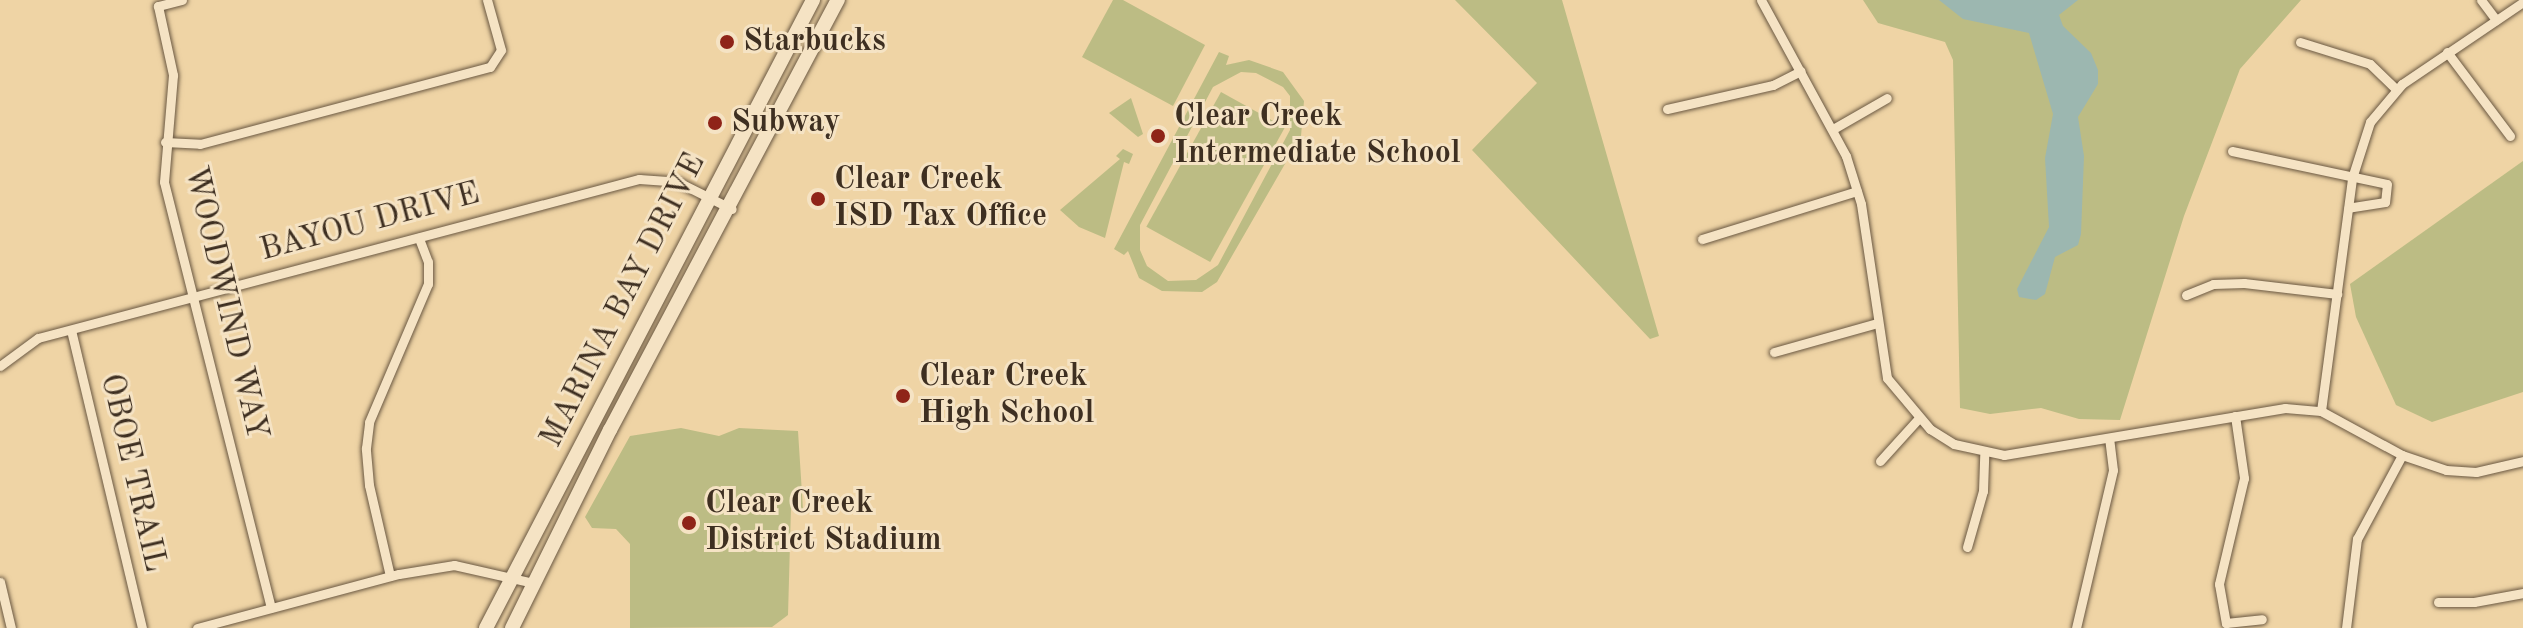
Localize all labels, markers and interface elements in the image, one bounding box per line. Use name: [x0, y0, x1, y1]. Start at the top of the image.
place label: Starbucks: [743, 23, 886, 61]
marker: Starbucks: [718, 33, 736, 51]
place label: Clear Creek Intermediate School: [1174, 99, 1461, 174]
place label: Subway: [731, 104, 840, 142]
marker: Subway: [706, 114, 724, 132]
marker: Clear Creek Intermediate School: [1149, 127, 1167, 145]
street label: MARINA BAY DRIVE: [533, 148, 715, 454]
place label: Clear Creek ISD Tax Office: [834, 162, 1047, 237]
street label: WOODWIND WAY: [175, 163, 275, 443]
street label: BAYOU DRIVE: [256, 175, 484, 271]
marker: Clear Creek ISD Tax Office: [809, 190, 827, 208]
place label: Clear Creek High School: [919, 359, 1094, 434]
street label: OBOE TRAIL: [91, 370, 173, 576]
marker: Clear Creek High School: [894, 387, 912, 405]
place label: Clear Creek District Stadium: [705, 486, 942, 561]
marker: Clear Creek District Stadium: [680, 514, 698, 532]

